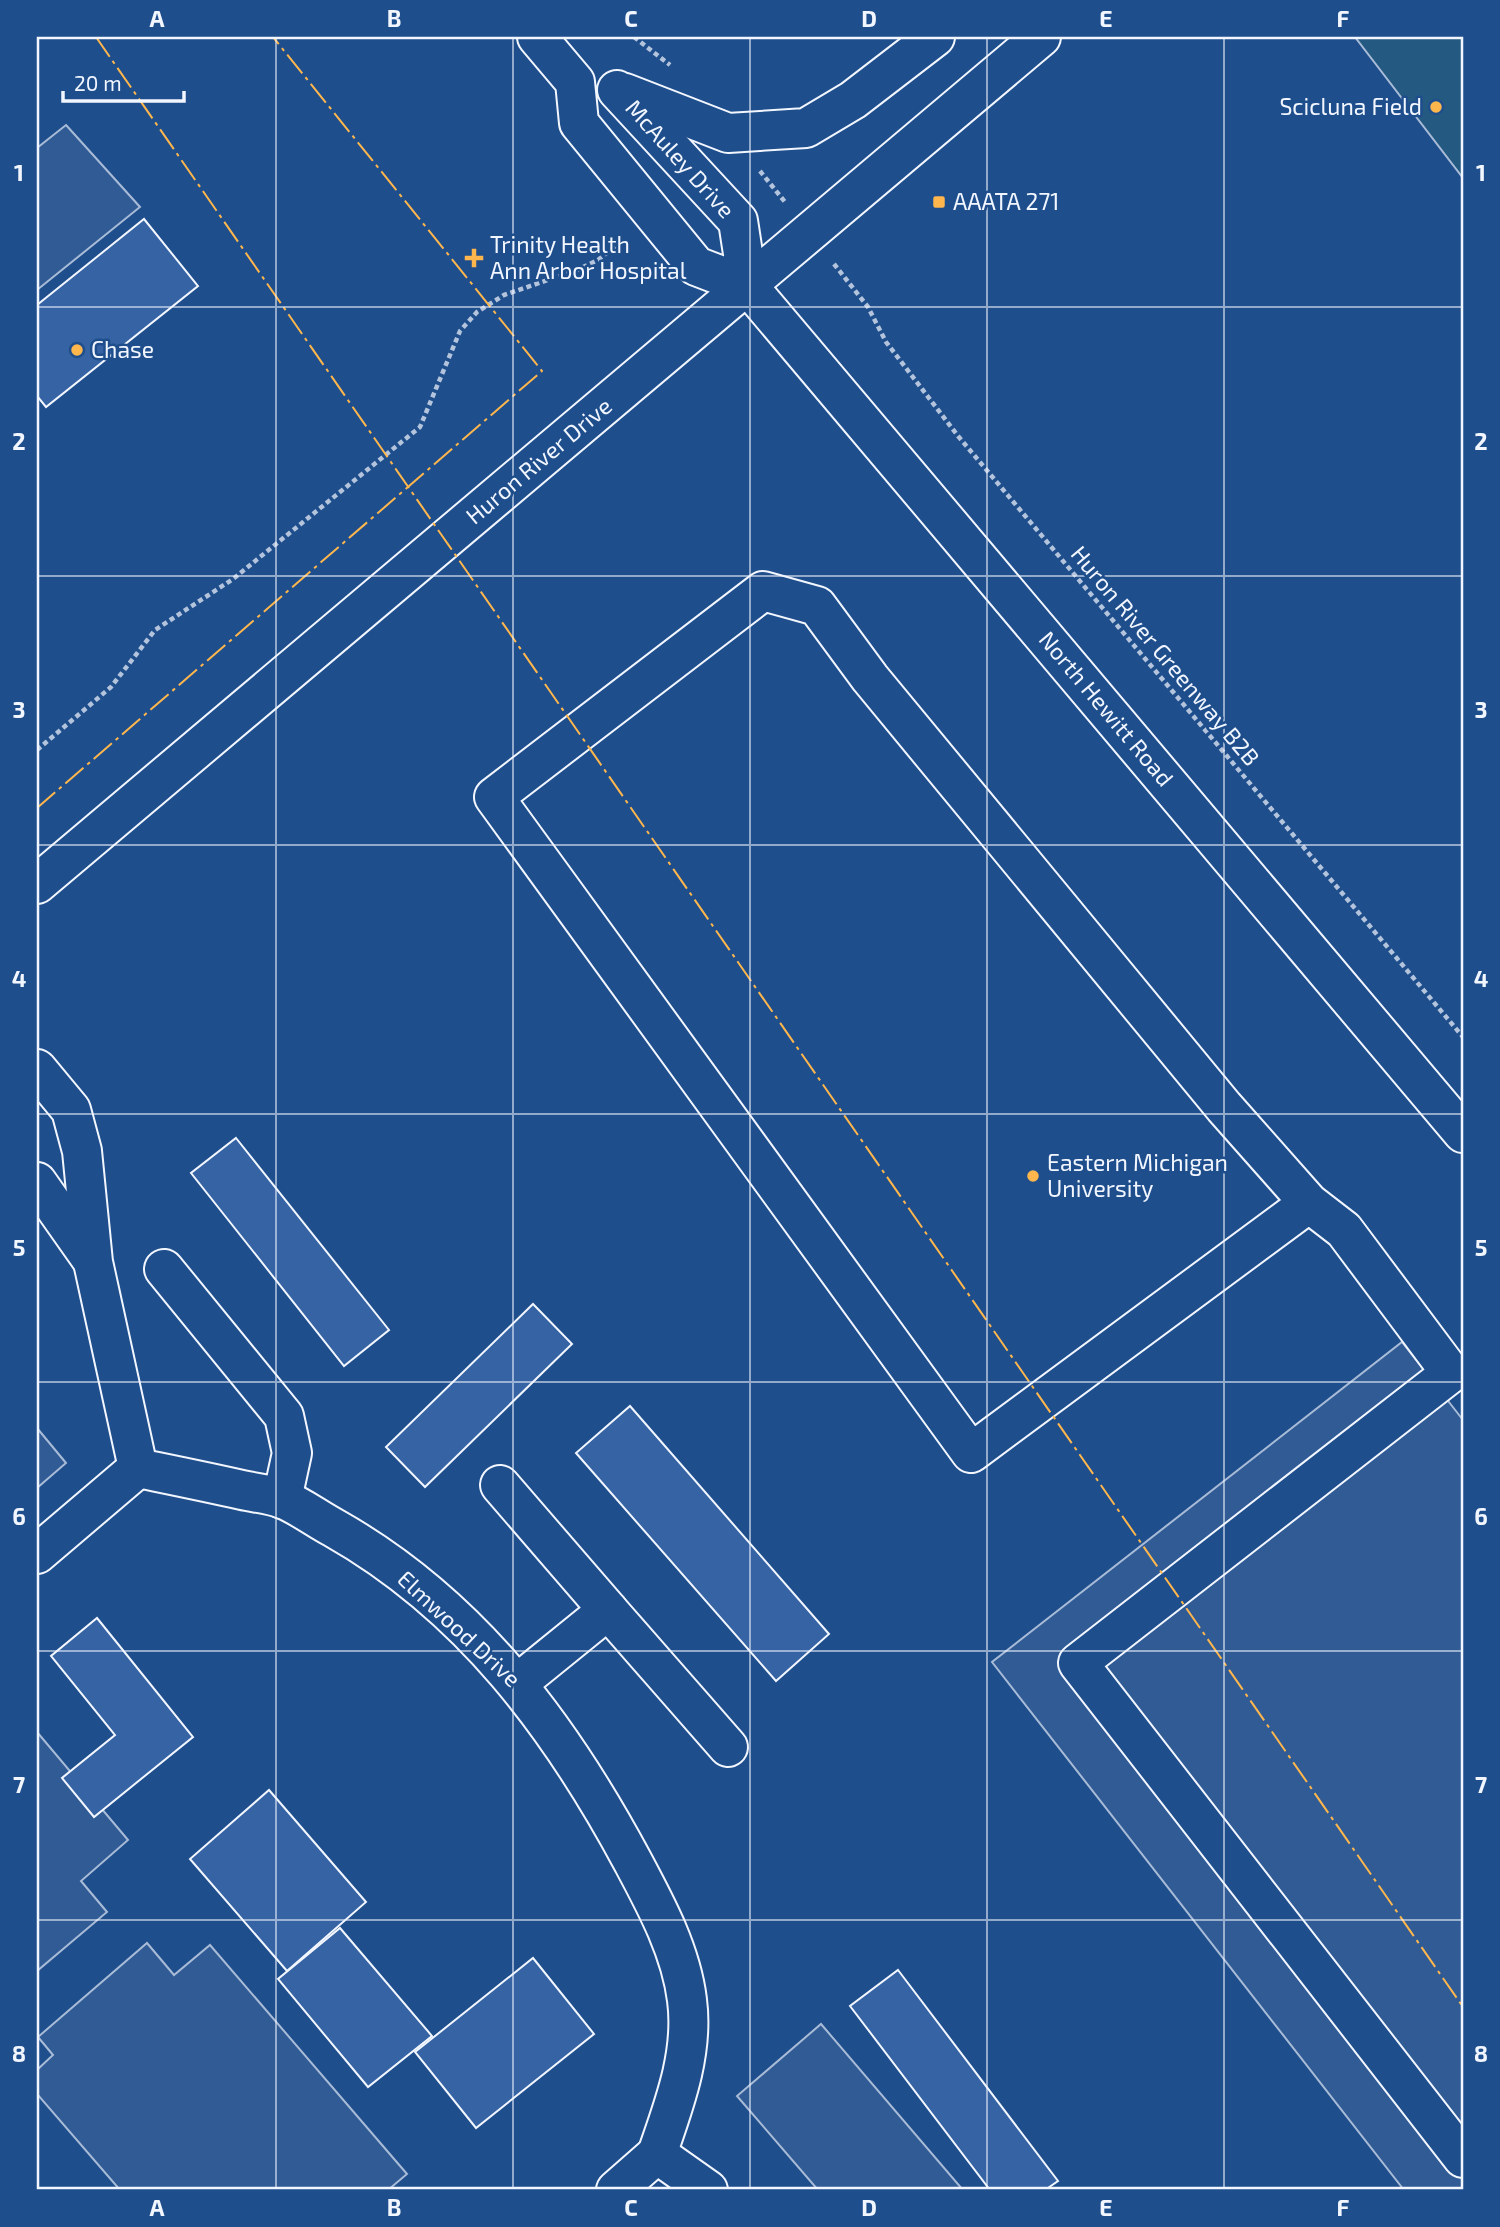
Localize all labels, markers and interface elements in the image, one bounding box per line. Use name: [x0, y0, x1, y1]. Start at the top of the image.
text: A: [149, 4, 165, 32]
text: B: [387, 4, 401, 32]
text: C: [624, 4, 638, 32]
text: D: [861, 4, 877, 32]
text: E: [1099, 4, 1113, 32]
text: F: [1337, 4, 1350, 32]
scale bar: [63, 60, 184, 104]
text: 20 m: [74, 70, 122, 95]
place label: Scicluna Field: [1279, 92, 1422, 120]
street label: McAuley Drive: [620, 93, 741, 223]
marker: Scicluna Field: [1428, 99, 1444, 115]
text: 1: [14, 158, 24, 186]
text: 1: [1476, 158, 1486, 186]
place label: AAATA 271: [953, 187, 1059, 215]
marker: AAATA 271: [931, 194, 947, 210]
place label: Trinity Health Ann Arbor Hospital: [490, 230, 687, 284]
marker: Trinity Health Ann Arbor Hospital: [464, 248, 484, 268]
place label: Chase: [91, 335, 154, 363]
marker: Chase: [69, 342, 85, 358]
street label: Huron River Drive: [460, 391, 617, 529]
text: 2: [12, 427, 26, 455]
text: 2: [1474, 427, 1488, 455]
street label: Huron River Greenway B2B: [1066, 540, 1266, 771]
street label: North Hewitt Road: [1034, 625, 1180, 792]
text: 3: [12, 695, 26, 723]
text: 3: [1474, 695, 1488, 723]
text: 4: [12, 964, 26, 992]
text: 4: [1474, 964, 1488, 992]
place label: Eastern Michigan University: [1047, 1148, 1228, 1202]
marker: Eastern Michigan University: [1025, 1168, 1041, 1184]
text: 5: [13, 1233, 25, 1261]
text: 5: [1475, 1233, 1487, 1261]
text: 6: [12, 1502, 26, 1530]
text: 6: [1474, 1502, 1488, 1530]
street label: Elmwood Drive: [392, 1564, 527, 1692]
text: 7: [13, 1770, 25, 1798]
text: 7: [1475, 1770, 1487, 1798]
text: 8: [12, 2039, 26, 2067]
text: 8: [1474, 2039, 1488, 2067]
text: A: [149, 2193, 165, 2221]
text: B: [387, 2193, 401, 2221]
text: C: [624, 2193, 638, 2221]
text: D: [861, 2193, 877, 2221]
text: E: [1099, 2193, 1113, 2221]
text: F: [1337, 2193, 1350, 2221]

